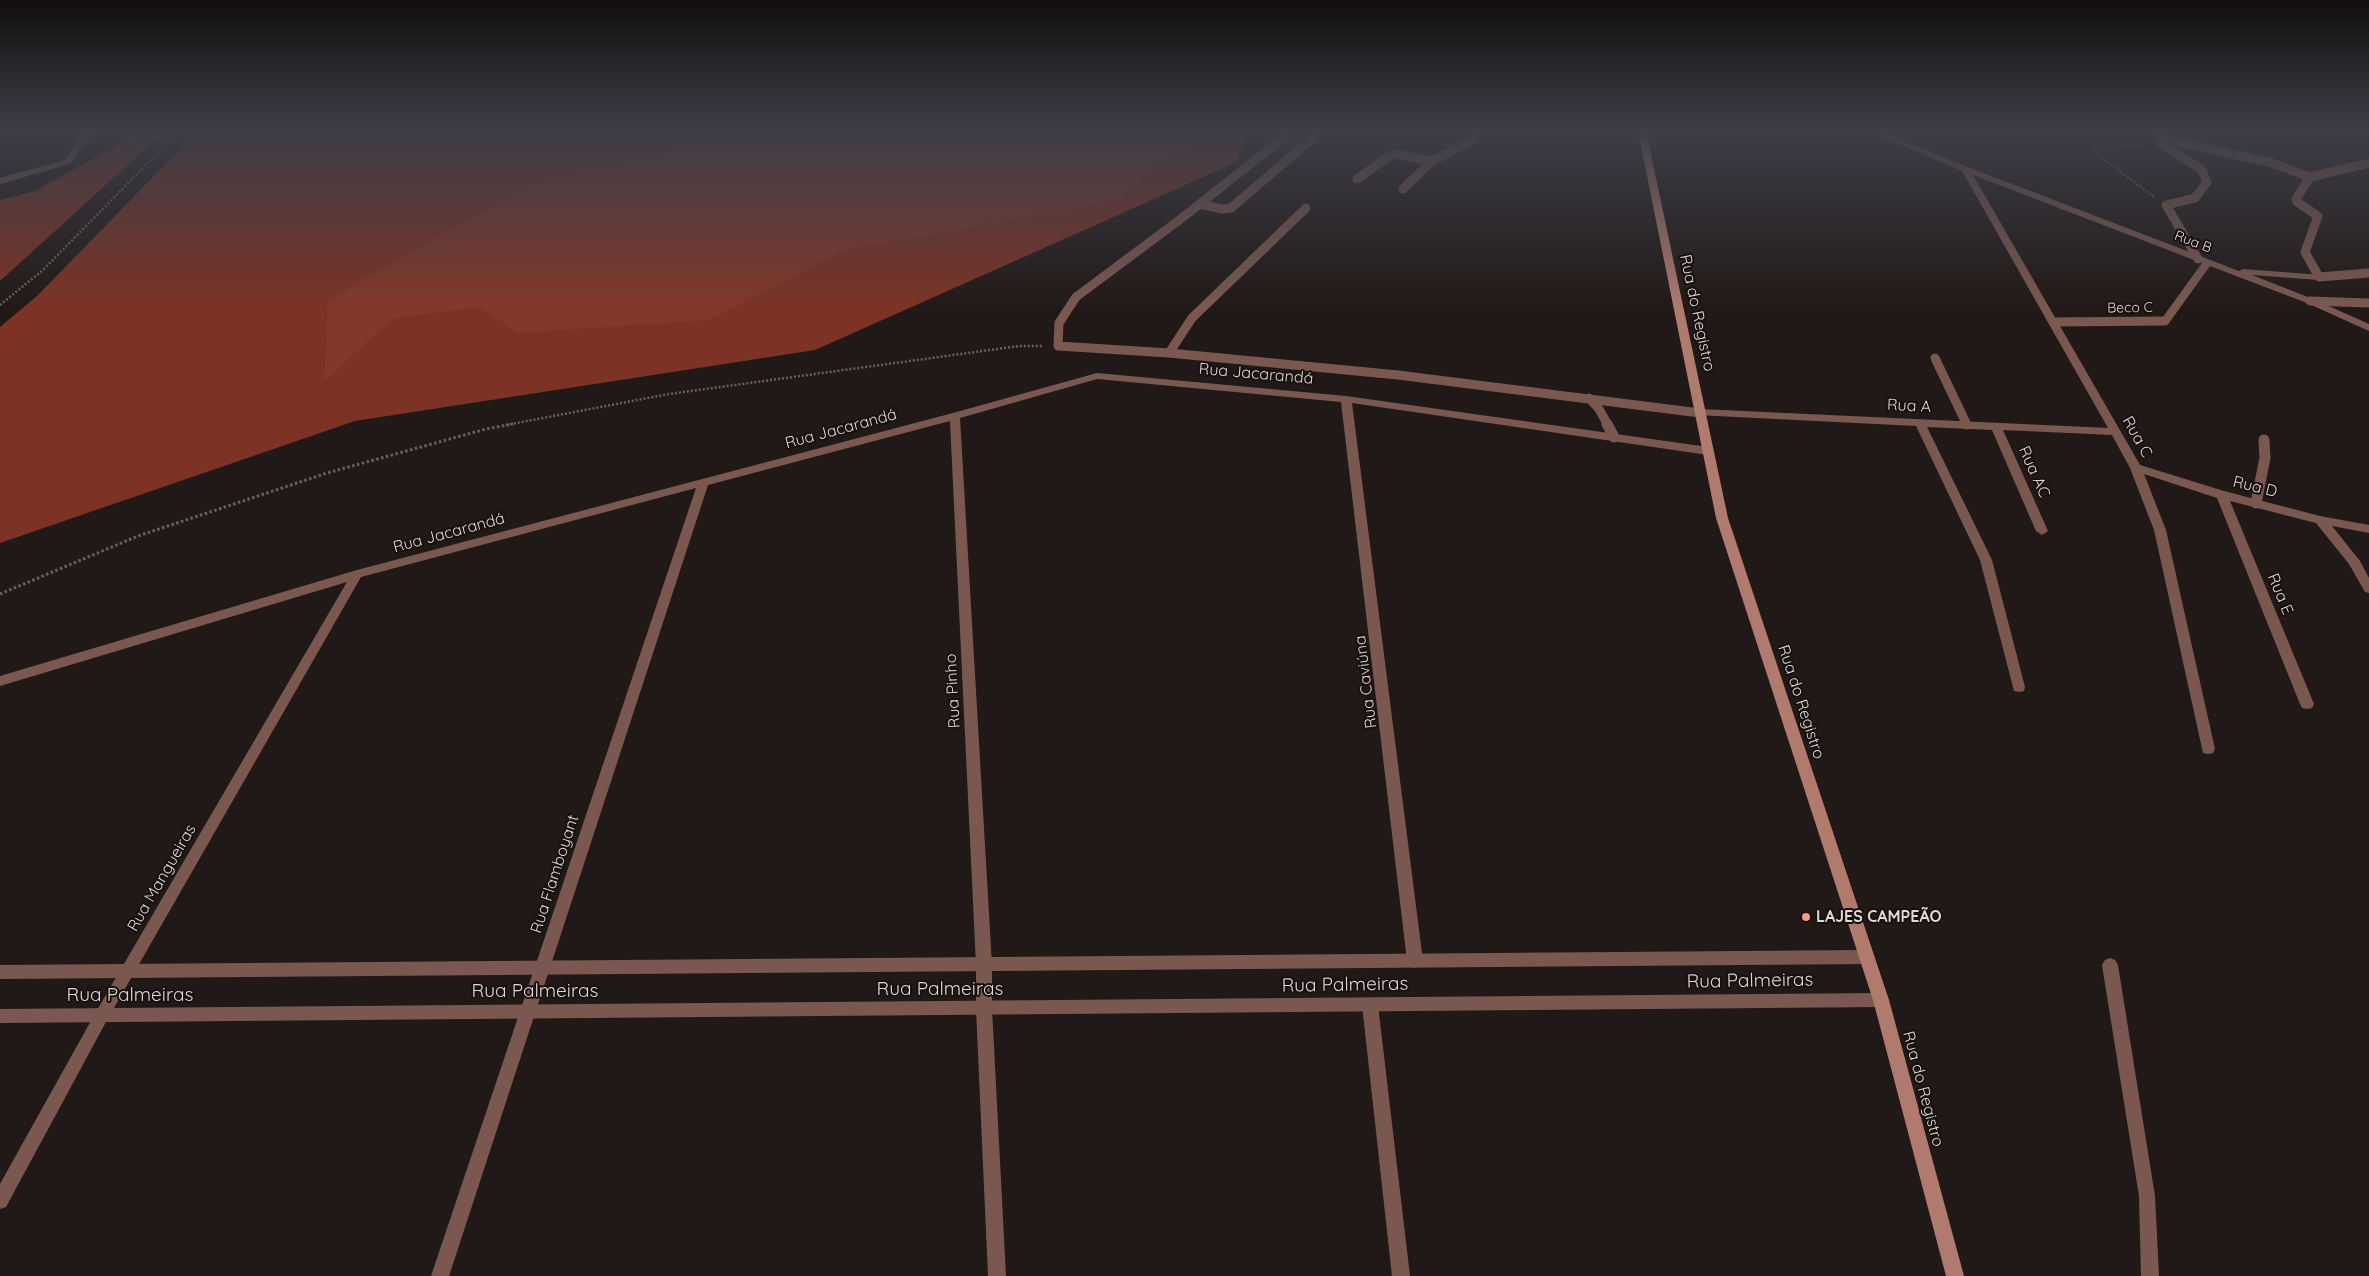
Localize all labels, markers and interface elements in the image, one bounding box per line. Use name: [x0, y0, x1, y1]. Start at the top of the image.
street label: Rua B: [2172, 227, 2214, 257]
street label: Rua do Registro: [1675, 253, 1719, 373]
street label: Beco C: [2107, 299, 2153, 317]
street label: Rua Jacarandá: [1198, 359, 1314, 389]
street label: Rua A: [1886, 395, 1932, 417]
street label: Rua Jacarandá: [783, 405, 899, 453]
street label: Rua C: [2118, 413, 2156, 461]
street label: Rua AC: [2014, 443, 2054, 501]
street label: Rua D: [2231, 472, 2279, 502]
street label: Rua Jacarandá: [391, 509, 507, 557]
street label: Rua E: [2263, 571, 2297, 617]
street label: Rua Caviúna: [1351, 634, 1381, 730]
street label: Rua do Registro: [1774, 643, 1828, 761]
street label: Rua Pinho: [941, 653, 965, 729]
street label: Rua Flamboyant: [527, 812, 583, 936]
street label: Rua Mangueiras: [124, 821, 200, 935]
place label: LAJES CAMPEÃO: [1816, 907, 1942, 927]
marker: LAJES CAMPEÃO: [1800, 911, 1812, 923]
street label: Rua Palmeiras: [1686, 968, 1814, 994]
street label: Rua Palmeiras: [1281, 972, 1409, 998]
street label: Rua Palmeiras: [877, 978, 1003, 1000]
street label: Rua Palmeiras: [472, 980, 598, 1002]
street label: Rua Palmeiras: [67, 984, 193, 1006]
street label: Rua do Registro: [1898, 1029, 1948, 1149]

